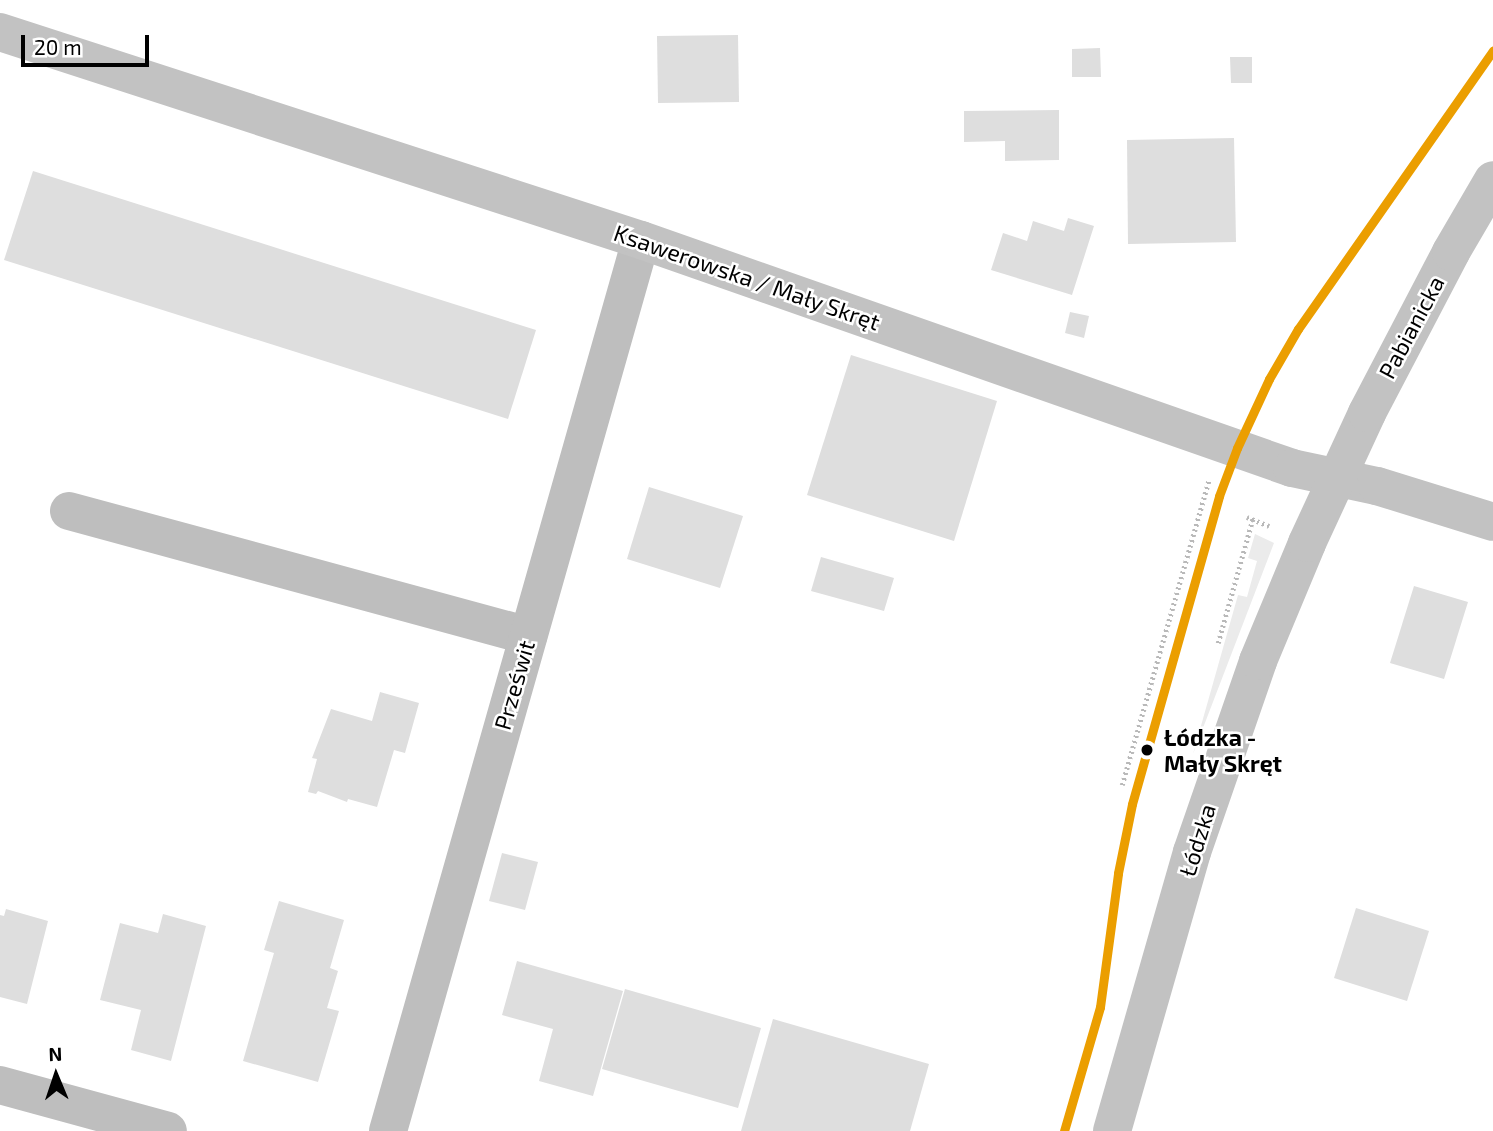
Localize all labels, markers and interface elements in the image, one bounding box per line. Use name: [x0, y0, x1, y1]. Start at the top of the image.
scale bar: [24, 21, 152, 65]
text: 20 m: [34, 34, 82, 59]
street label: Ksawerowska / Mały Skręt: [610, 218, 884, 336]
street label: Pabianicka: [1372, 271, 1450, 383]
street label: Prześwit: [488, 637, 540, 733]
place label: Łódzka - Mały Skręt: [1164, 723, 1283, 777]
marker: Łódzka - Mały Skręt: [1136, 739, 1158, 761]
street label: Łódzka: [1173, 800, 1221, 880]
north arrow: [21, 1040, 91, 1110]
text: N: [48, 1042, 63, 1065]

